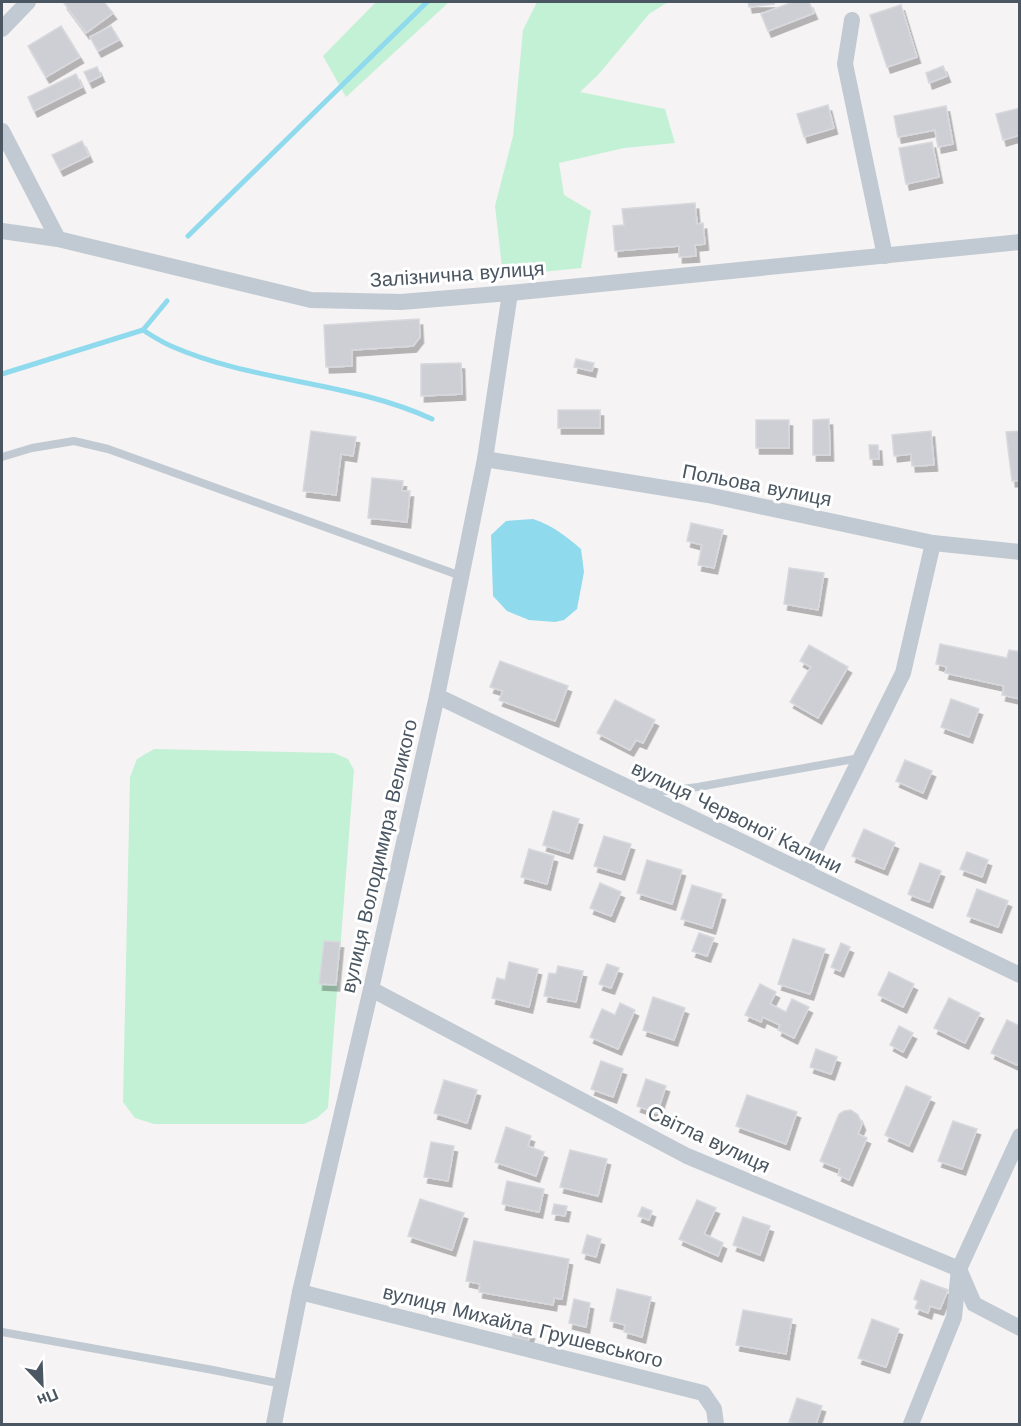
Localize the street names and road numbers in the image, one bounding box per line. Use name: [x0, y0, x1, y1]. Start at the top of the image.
street label: Залізнична вулиця: [369, 256, 545, 292]
street label: Польова вулиця: [680, 459, 834, 511]
street label: вулиця Володимира Великого: [336, 717, 422, 995]
street label: вулиця Червоної Калини: [628, 756, 846, 878]
street label: Світла вулиця: [644, 1100, 774, 1178]
street label: вулиця Михайла Грушевського: [380, 1280, 666, 1372]

